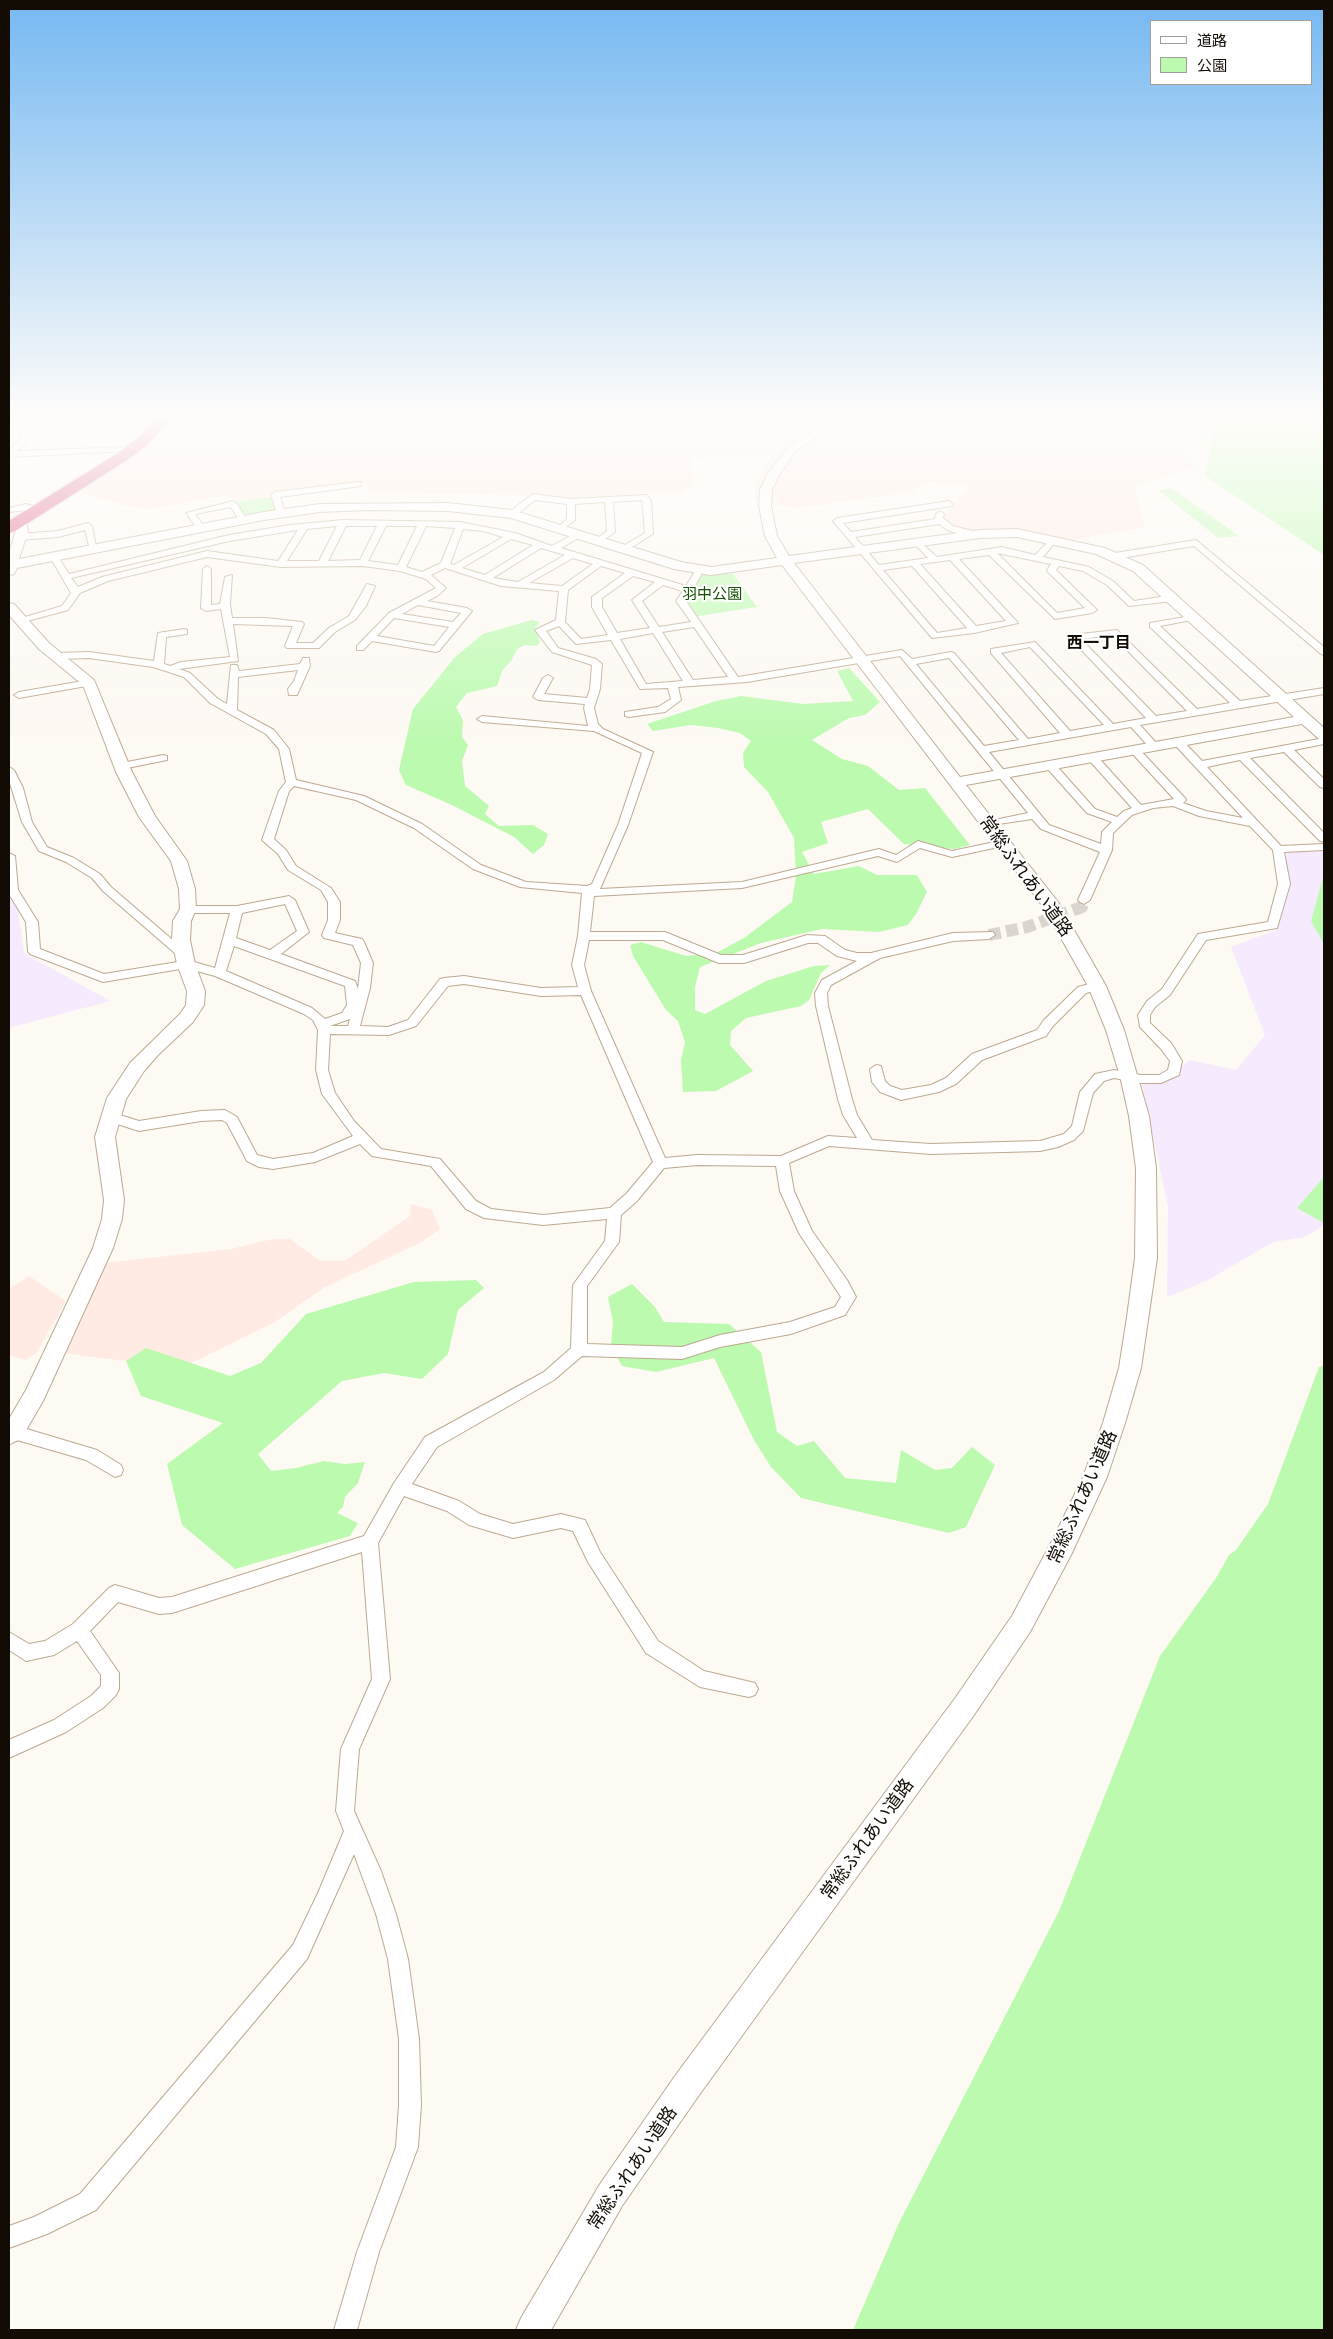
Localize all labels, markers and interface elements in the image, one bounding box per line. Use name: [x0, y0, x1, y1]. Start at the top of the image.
legend: [1150, 20, 1313, 85]
text: 道路: [1197, 31, 1227, 49]
text: 公園: [1197, 56, 1227, 74]
park label: 羽中公園: [682, 585, 742, 603]
district label: 西一丁目: [1067, 633, 1131, 653]
street label: 常総ふれあい道路: [975, 811, 1077, 941]
street label: 常総ふれあい道路: [1043, 1427, 1121, 1567]
street label: 常総ふれあい道路: [816, 1774, 918, 1904]
street label: 常総ふれあい道路: [583, 2102, 681, 2234]

